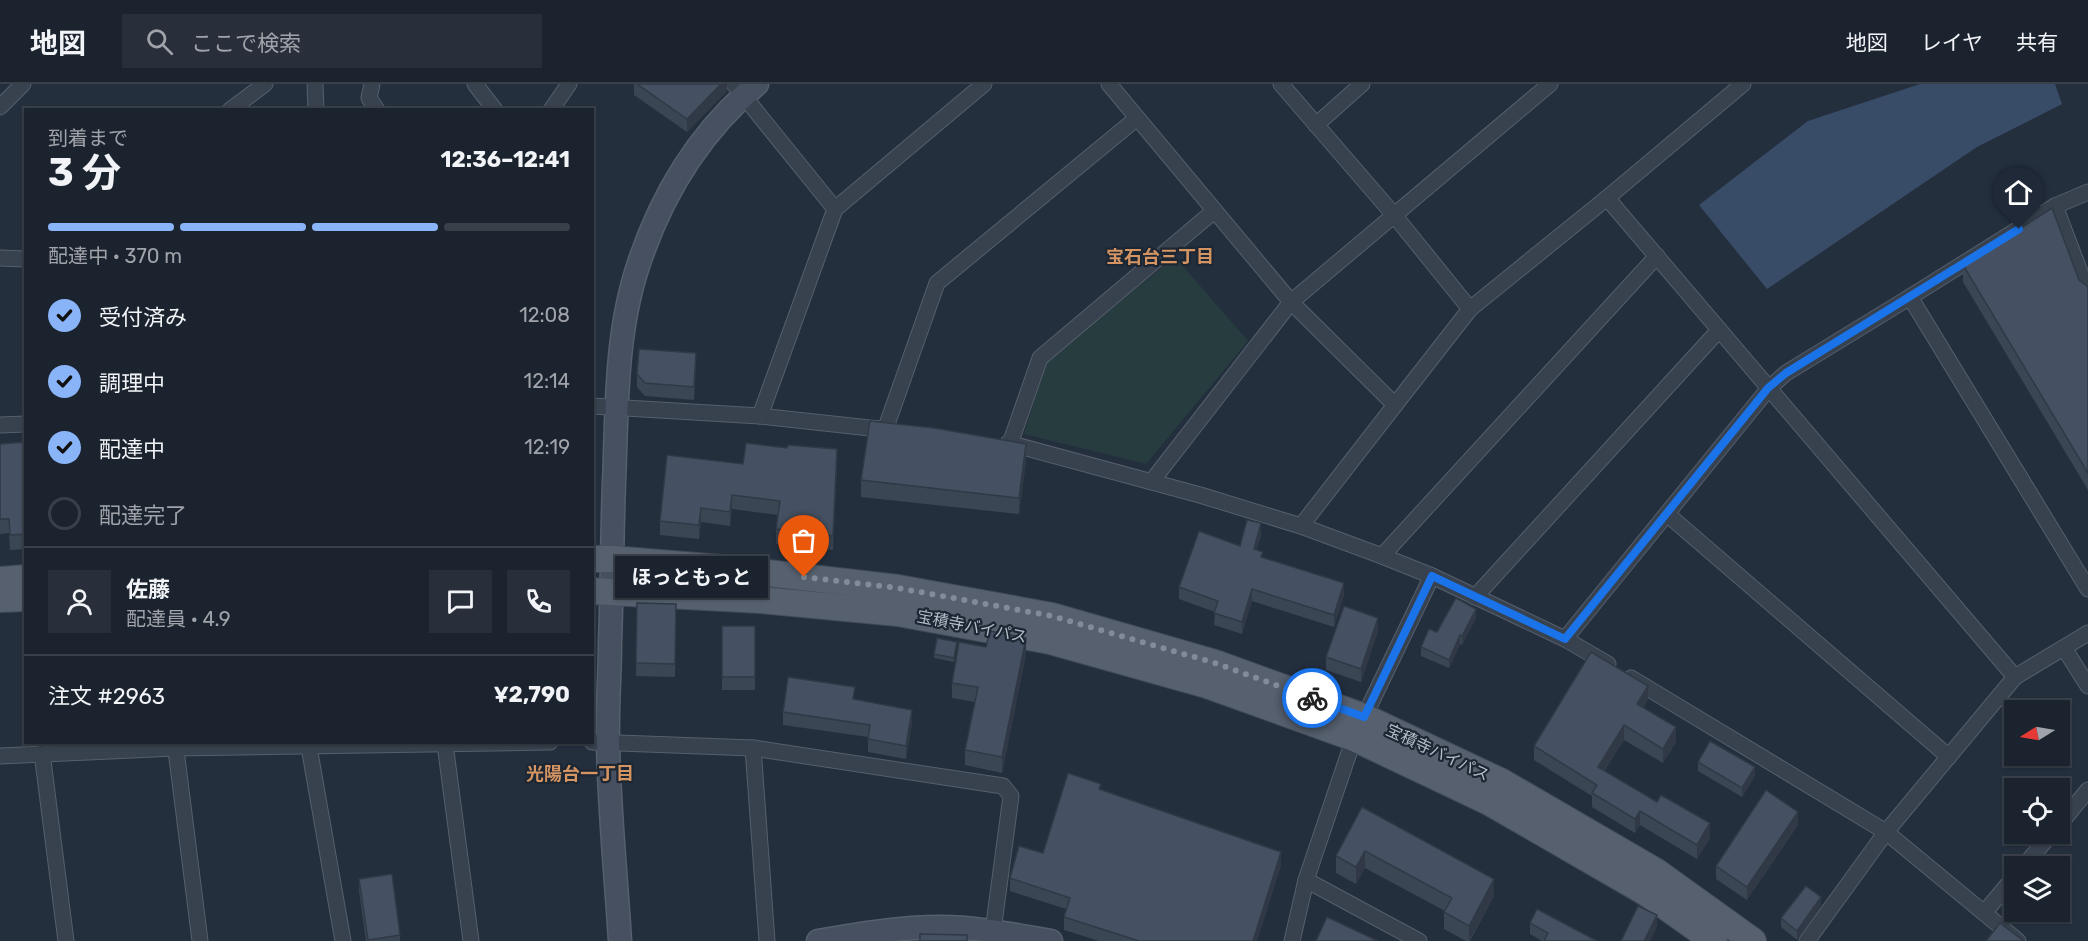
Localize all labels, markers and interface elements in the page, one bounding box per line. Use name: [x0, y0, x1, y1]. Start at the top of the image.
search box: [122, 14, 542, 68]
icon: search: [143, 25, 176, 58]
text: 地図: [30, 27, 86, 60]
text: ここで検索: [191, 30, 301, 57]
text: 地図: [1846, 30, 1888, 55]
text: レイヤ: [1921, 30, 1983, 55]
text: 共有: [2016, 30, 2058, 55]
text: 到着まで: [48, 126, 128, 150]
text: 12:36–12:41: [441, 146, 570, 173]
text: 3 分: [48, 150, 121, 196]
pin: [1993, 167, 2044, 229]
icon: home: [2002, 176, 2035, 209]
text: 配達中 · 370 m: [48, 244, 182, 268]
district label: 宝石台三丁目: [1106, 246, 1214, 268]
icon: check: [48, 299, 81, 332]
text: 12:08: [519, 303, 570, 327]
text: 受付済み: [99, 304, 187, 331]
icon: check: [48, 365, 81, 398]
text: 12:14: [524, 369, 570, 393]
text: 調理中: [99, 370, 165, 397]
icon: check: [48, 431, 81, 464]
text: 12:19: [524, 435, 570, 459]
text: 配達中: [99, 436, 165, 463]
text: 配達完了: [99, 502, 187, 529]
pin: [778, 515, 829, 577]
icon: bag: [787, 524, 820, 557]
callout: ほっともっと: [615, 556, 768, 598]
text: ほっともっと: [632, 565, 752, 589]
button: person: [48, 570, 111, 633]
button: chat: [429, 570, 492, 633]
button: phone: [507, 570, 570, 633]
text: 佐藤: [126, 576, 170, 603]
text: 配達員 · 4.9: [126, 607, 231, 631]
street label: 宝積寺バイパス: [915, 607, 1029, 646]
courier: [1282, 668, 1342, 728]
text: ¥2,790: [493, 681, 570, 708]
icon: bike: [1296, 682, 1329, 715]
text: 注文 #2963: [48, 683, 165, 710]
north arrow: [2004, 700, 2070, 766]
map controls: [2004, 700, 2070, 922]
street label: 宝積寺バイパス: [1383, 720, 1492, 785]
district label: 光陽台一丁目: [526, 763, 634, 785]
button: locate: [2004, 778, 2070, 844]
button: layers: [2004, 856, 2070, 922]

